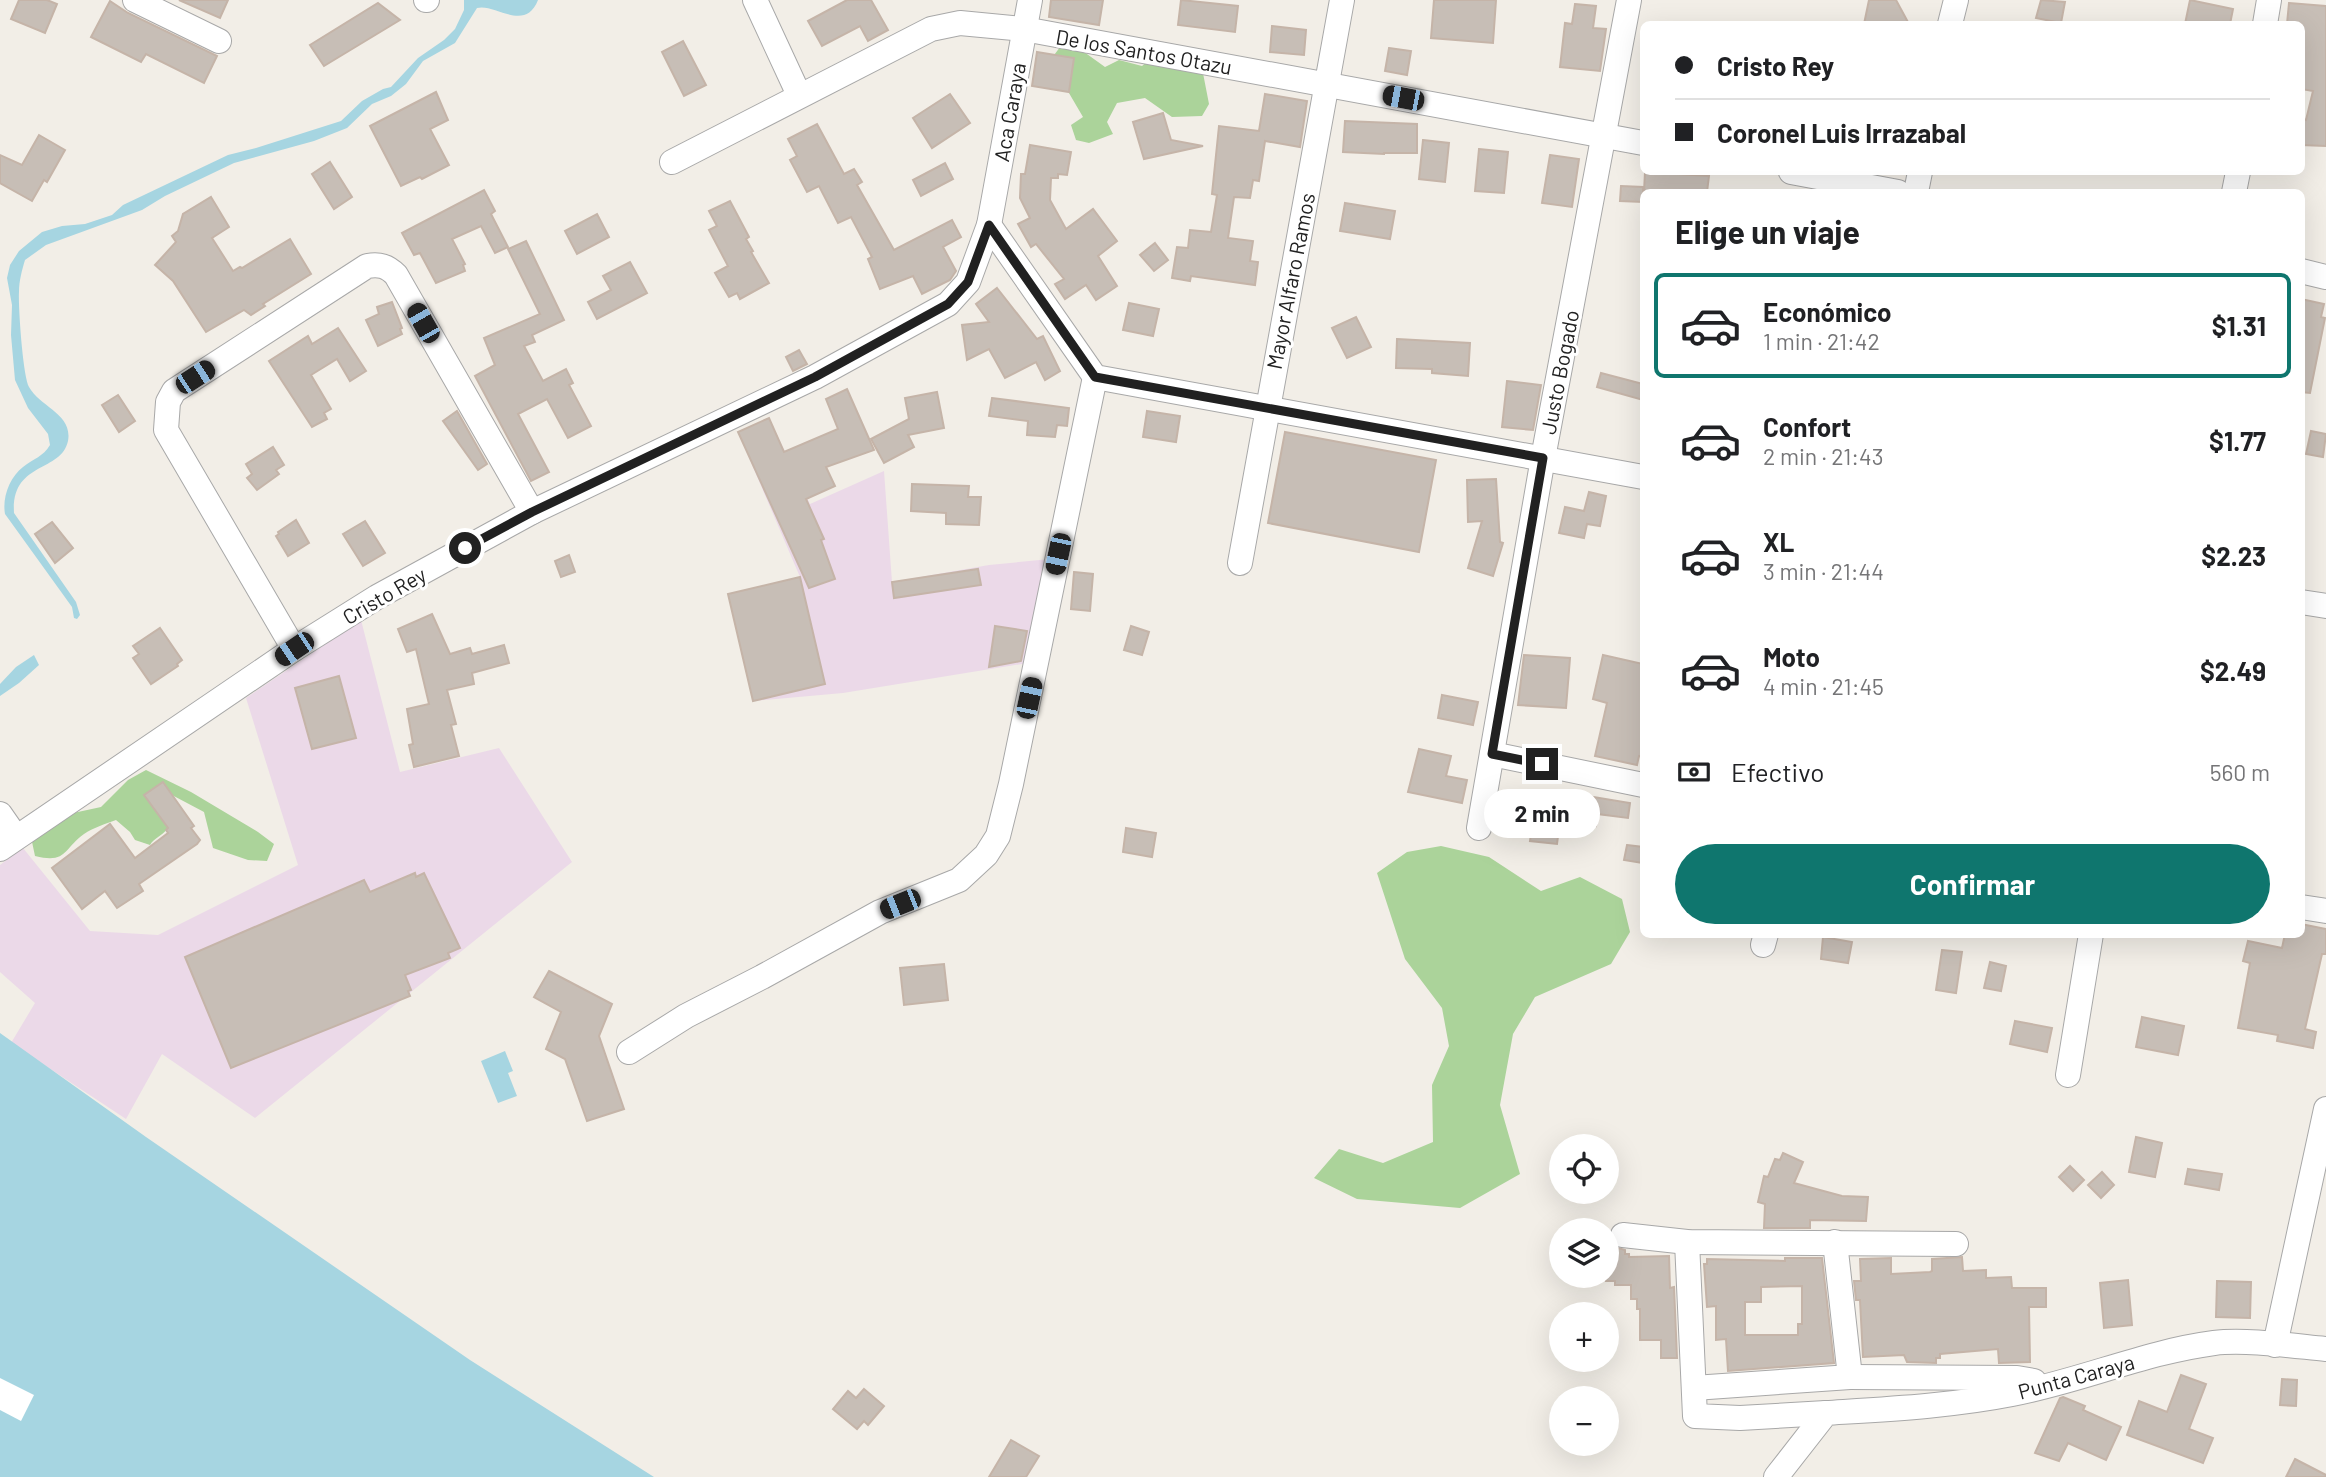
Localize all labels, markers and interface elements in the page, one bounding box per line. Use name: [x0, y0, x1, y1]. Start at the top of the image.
street label: De los Santos Otazu: [1054, 23, 1234, 79]
text: Cristo Rey: [1717, 50, 1834, 81]
street label: Aca Caraya: [988, 61, 1030, 163]
car: [1381, 84, 1426, 112]
text: Coronel Luis Irrazabal: [1717, 117, 1966, 148]
street label: Mayor Alfaro Ramos: [1261, 191, 1319, 371]
text: Elige un viaje: [1675, 212, 1860, 250]
icon: car: [1679, 294, 1742, 357]
text: Económico: [1763, 296, 1892, 327]
car: [404, 300, 443, 346]
street label: Justo Bogado: [1535, 308, 1583, 436]
text: $1.31: [2212, 310, 2266, 341]
text: 1 min · 21:42: [1763, 327, 1880, 355]
car: [172, 357, 219, 397]
icon: car: [1679, 409, 1742, 472]
text: Confort: [1763, 411, 1851, 442]
text: $1.77: [2209, 425, 2266, 456]
text: 2 min · 21:43: [1763, 442, 1884, 470]
icon: car: [1679, 524, 1742, 587]
text: XL: [1763, 526, 1794, 557]
car: [1044, 531, 1073, 577]
route start: [449, 532, 481, 564]
text: $2.23: [2201, 540, 2266, 571]
text: 3 min · 21:44: [1763, 557, 1884, 585]
street label: Cristo Rey: [338, 561, 430, 629]
car: [271, 629, 318, 669]
icon: car: [1679, 639, 1742, 702]
text: Moto: [1763, 641, 1820, 672]
text: $2.49: [2200, 655, 2266, 686]
text: 4 min · 21:45: [1763, 672, 1884, 700]
car: [1015, 675, 1044, 721]
route end: [1526, 748, 1558, 780]
icon: cash: [1675, 753, 1713, 791]
text: Efectivo: [1731, 756, 1824, 787]
text: 560 m: [2210, 758, 2270, 786]
callout: 2 min: [1484, 788, 1600, 838]
text: 2 min: [1514, 799, 1570, 827]
button: Confirmar: [1675, 844, 2270, 924]
car: [877, 886, 924, 922]
map controls: [1549, 1134, 1619, 1456]
button: locate: [1549, 1134, 1619, 1204]
button: layers: [1549, 1218, 1619, 1288]
button: +: [1549, 1302, 1619, 1372]
street label: Punta Caraya: [2015, 1348, 2137, 1404]
button: −: [1549, 1386, 1619, 1456]

